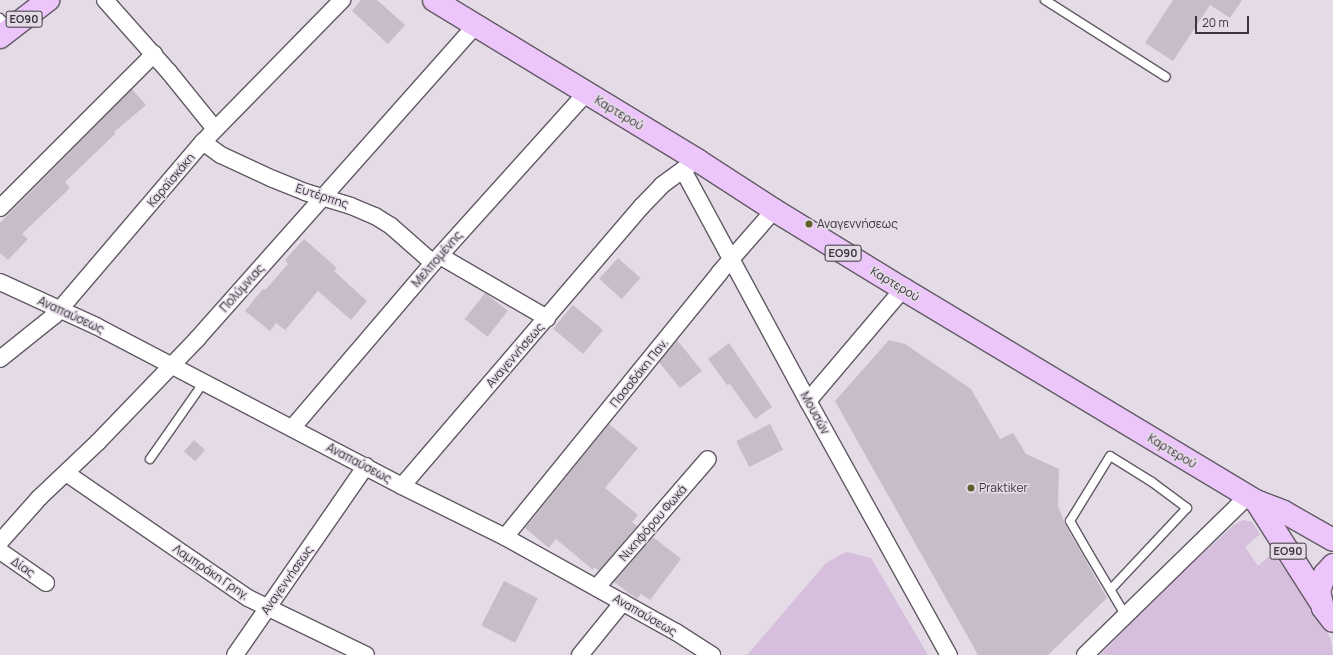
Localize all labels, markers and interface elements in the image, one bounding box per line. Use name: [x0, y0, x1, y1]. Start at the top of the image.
scale bar: [1197, 8, 1251, 34]
road number: ΕΟ90: [5, 10, 43, 28]
text: 20 m: [1202, 14, 1229, 31]
street label: Καρτερού: [592, 93, 646, 133]
street label: Καραϊσκάκη: [144, 150, 198, 210]
street label: Ευτέρπης: [294, 181, 350, 211]
place label: Αναγεννήσεως: [817, 217, 898, 231]
marker: Αναγεννήσεως: [804, 219, 814, 229]
street label: Μελπομένης: [409, 228, 465, 290]
road number: ΕΟ90: [824, 244, 862, 262]
street label: Πολύμνιας: [217, 261, 267, 315]
street label: Καρτερού: [868, 264, 922, 304]
street label: Αναπαύσεως: [36, 293, 106, 337]
street label: Αναγεννήσεως: [483, 320, 547, 390]
street label: Πασαδάκη Παν.: [607, 336, 671, 410]
street label: Μουσών: [797, 389, 833, 437]
street label: Καρτερού: [1145, 431, 1199, 471]
street label: Αναπαύσεως: [324, 440, 394, 486]
place label: Praktiker: [979, 481, 1028, 495]
street label: Νικηφόρου Φωκά: [616, 482, 690, 564]
marker: Praktiker: [966, 483, 976, 493]
street label: Λαμπράκη Γρηγ.: [170, 541, 252, 603]
road number: ΕΟ90: [1269, 542, 1307, 560]
street label: Αναγεννήσεως: [258, 543, 316, 617]
street label: Δίας: [8, 554, 38, 580]
street label: Αναπαύσεως: [610, 591, 680, 639]

